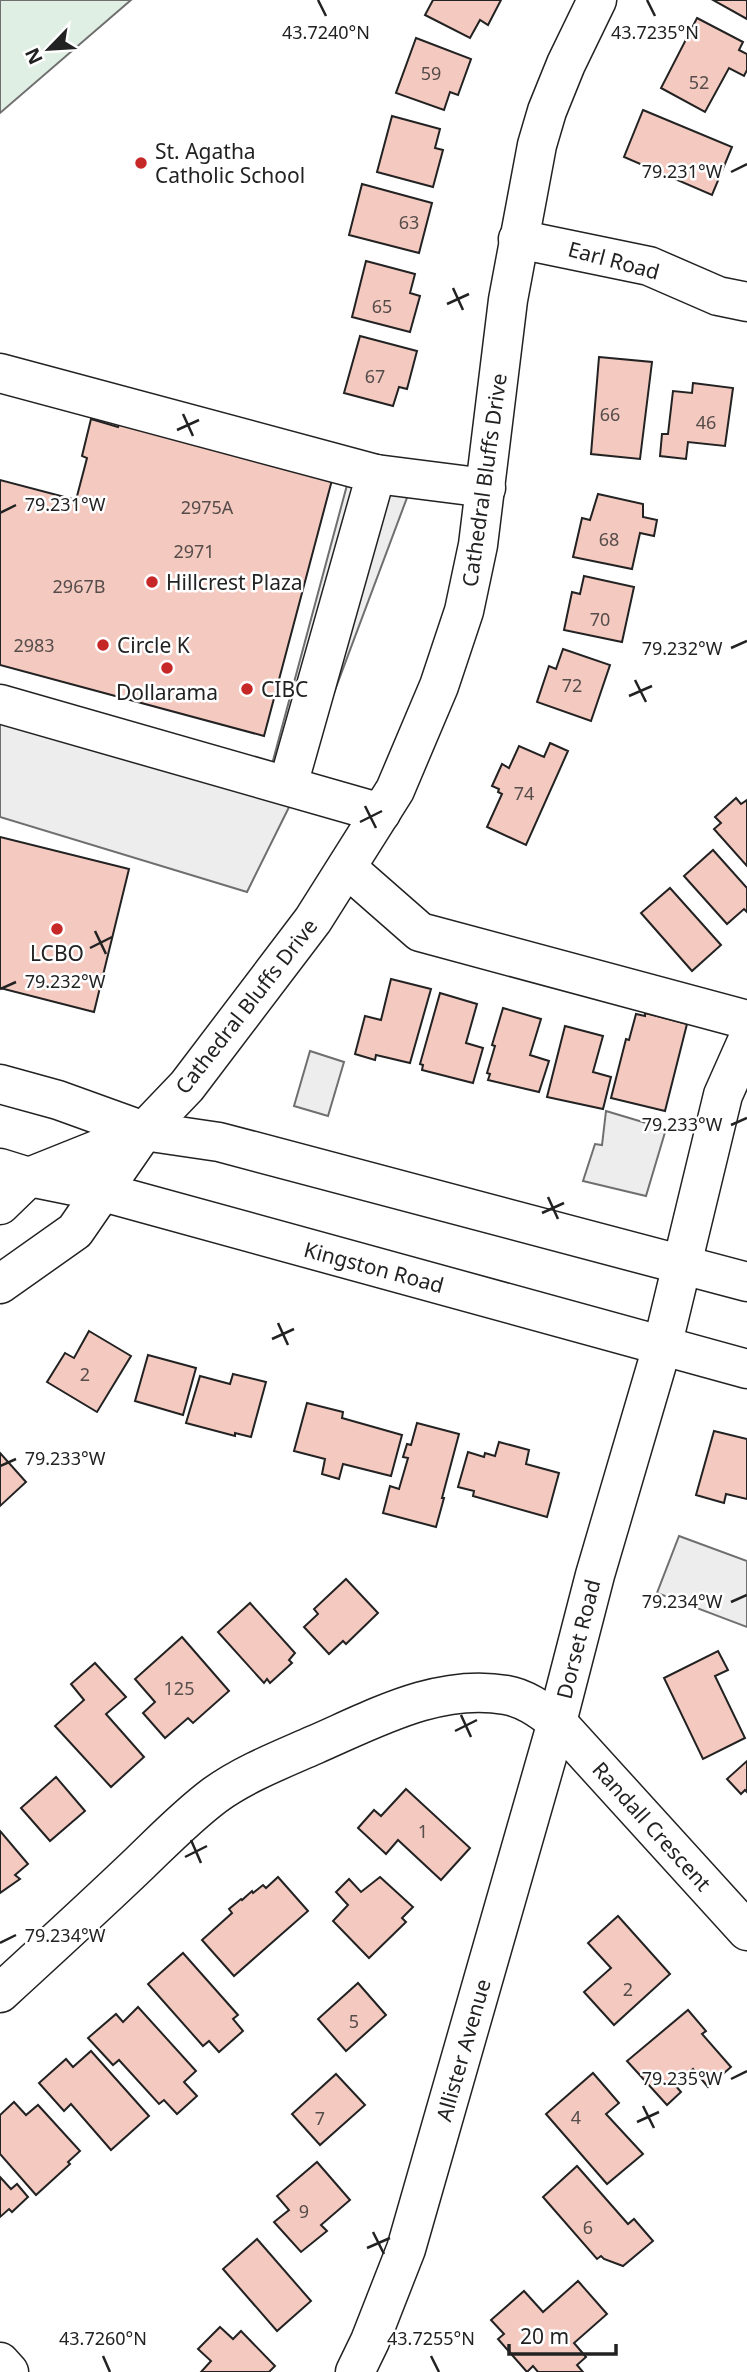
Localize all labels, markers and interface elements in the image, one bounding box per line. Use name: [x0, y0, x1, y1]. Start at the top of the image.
north arrow: [14, 14, 84, 84]
text: 43.7240°N: [282, 20, 370, 44]
text: 43.7235°N: [611, 20, 699, 44]
text: N: [19, 44, 49, 69]
house number: 59: [421, 61, 441, 85]
house number: 52: [689, 70, 709, 94]
place label: St. Agatha Catholic School: [155, 137, 305, 189]
marker: St. Agatha Catholic School: [133, 155, 149, 171]
text: 79.231°W: [642, 159, 723, 183]
house number: 63: [399, 210, 419, 234]
street label: Earl Road: [565, 234, 663, 286]
house number: 65: [372, 294, 392, 318]
house number: 67: [365, 364, 385, 388]
street label: Cathedral Bluffs Drive: [455, 371, 513, 589]
house number: 66: [600, 402, 620, 426]
house number: 46: [696, 410, 716, 434]
text: 79.231°W: [25, 492, 106, 516]
house number: 2975A: [181, 495, 234, 519]
house number: 68: [599, 527, 619, 551]
house number: 2971: [173, 539, 215, 563]
place label: Hillcrest Plaza: [166, 568, 303, 596]
house number: 2967B: [53, 574, 105, 598]
marker: Hillcrest Plaza: [144, 574, 160, 590]
house number: 70: [590, 607, 610, 631]
place label: Circle K: [117, 631, 190, 659]
house number: 2983: [13, 633, 55, 657]
text: 79.232°W: [642, 636, 723, 660]
marker: Circle K: [95, 637, 111, 653]
marker: Dollarama: [159, 660, 175, 676]
house number: 72: [562, 673, 582, 697]
place label: CIBC: [261, 675, 308, 703]
place label: Dollarama: [116, 678, 218, 706]
marker: CIBC: [239, 681, 255, 697]
house number: 74: [514, 781, 534, 805]
street label: Cathedral Bluffs Drive: [169, 913, 323, 1099]
marker: LCBO: [49, 921, 65, 937]
place label: LCBO: [30, 939, 84, 967]
text: 79.232°W: [25, 969, 106, 993]
text: 79.233°W: [642, 1112, 723, 1136]
street label: Kingston Road: [301, 1235, 447, 1299]
house number: 2: [80, 1362, 90, 1386]
text: 79.233°W: [25, 1446, 106, 1470]
street label: Dorset Road: [550, 1576, 606, 1702]
text: 79.234°W: [642, 1589, 723, 1613]
house number: 125: [164, 1676, 194, 1700]
street label: Randall Crescent: [586, 1755, 718, 1897]
house number: 1: [418, 1819, 428, 1843]
text: 79.234°W: [25, 1923, 106, 1947]
street label: Allister Avenue: [429, 1975, 497, 2125]
house number: 2: [623, 1977, 633, 2001]
house number: 5: [349, 2009, 359, 2033]
text: 79.235°W: [642, 2066, 723, 2090]
house number: 4: [571, 2105, 581, 2129]
house number: 7: [315, 2106, 325, 2130]
house number: 9: [299, 2199, 309, 2223]
house number: 6: [583, 2215, 593, 2239]
scale bar: [509, 2312, 616, 2356]
text: 20 m: [520, 2322, 569, 2350]
text: 43.7260°N: [59, 2326, 147, 2350]
text: 43.7255°N: [387, 2326, 475, 2350]

